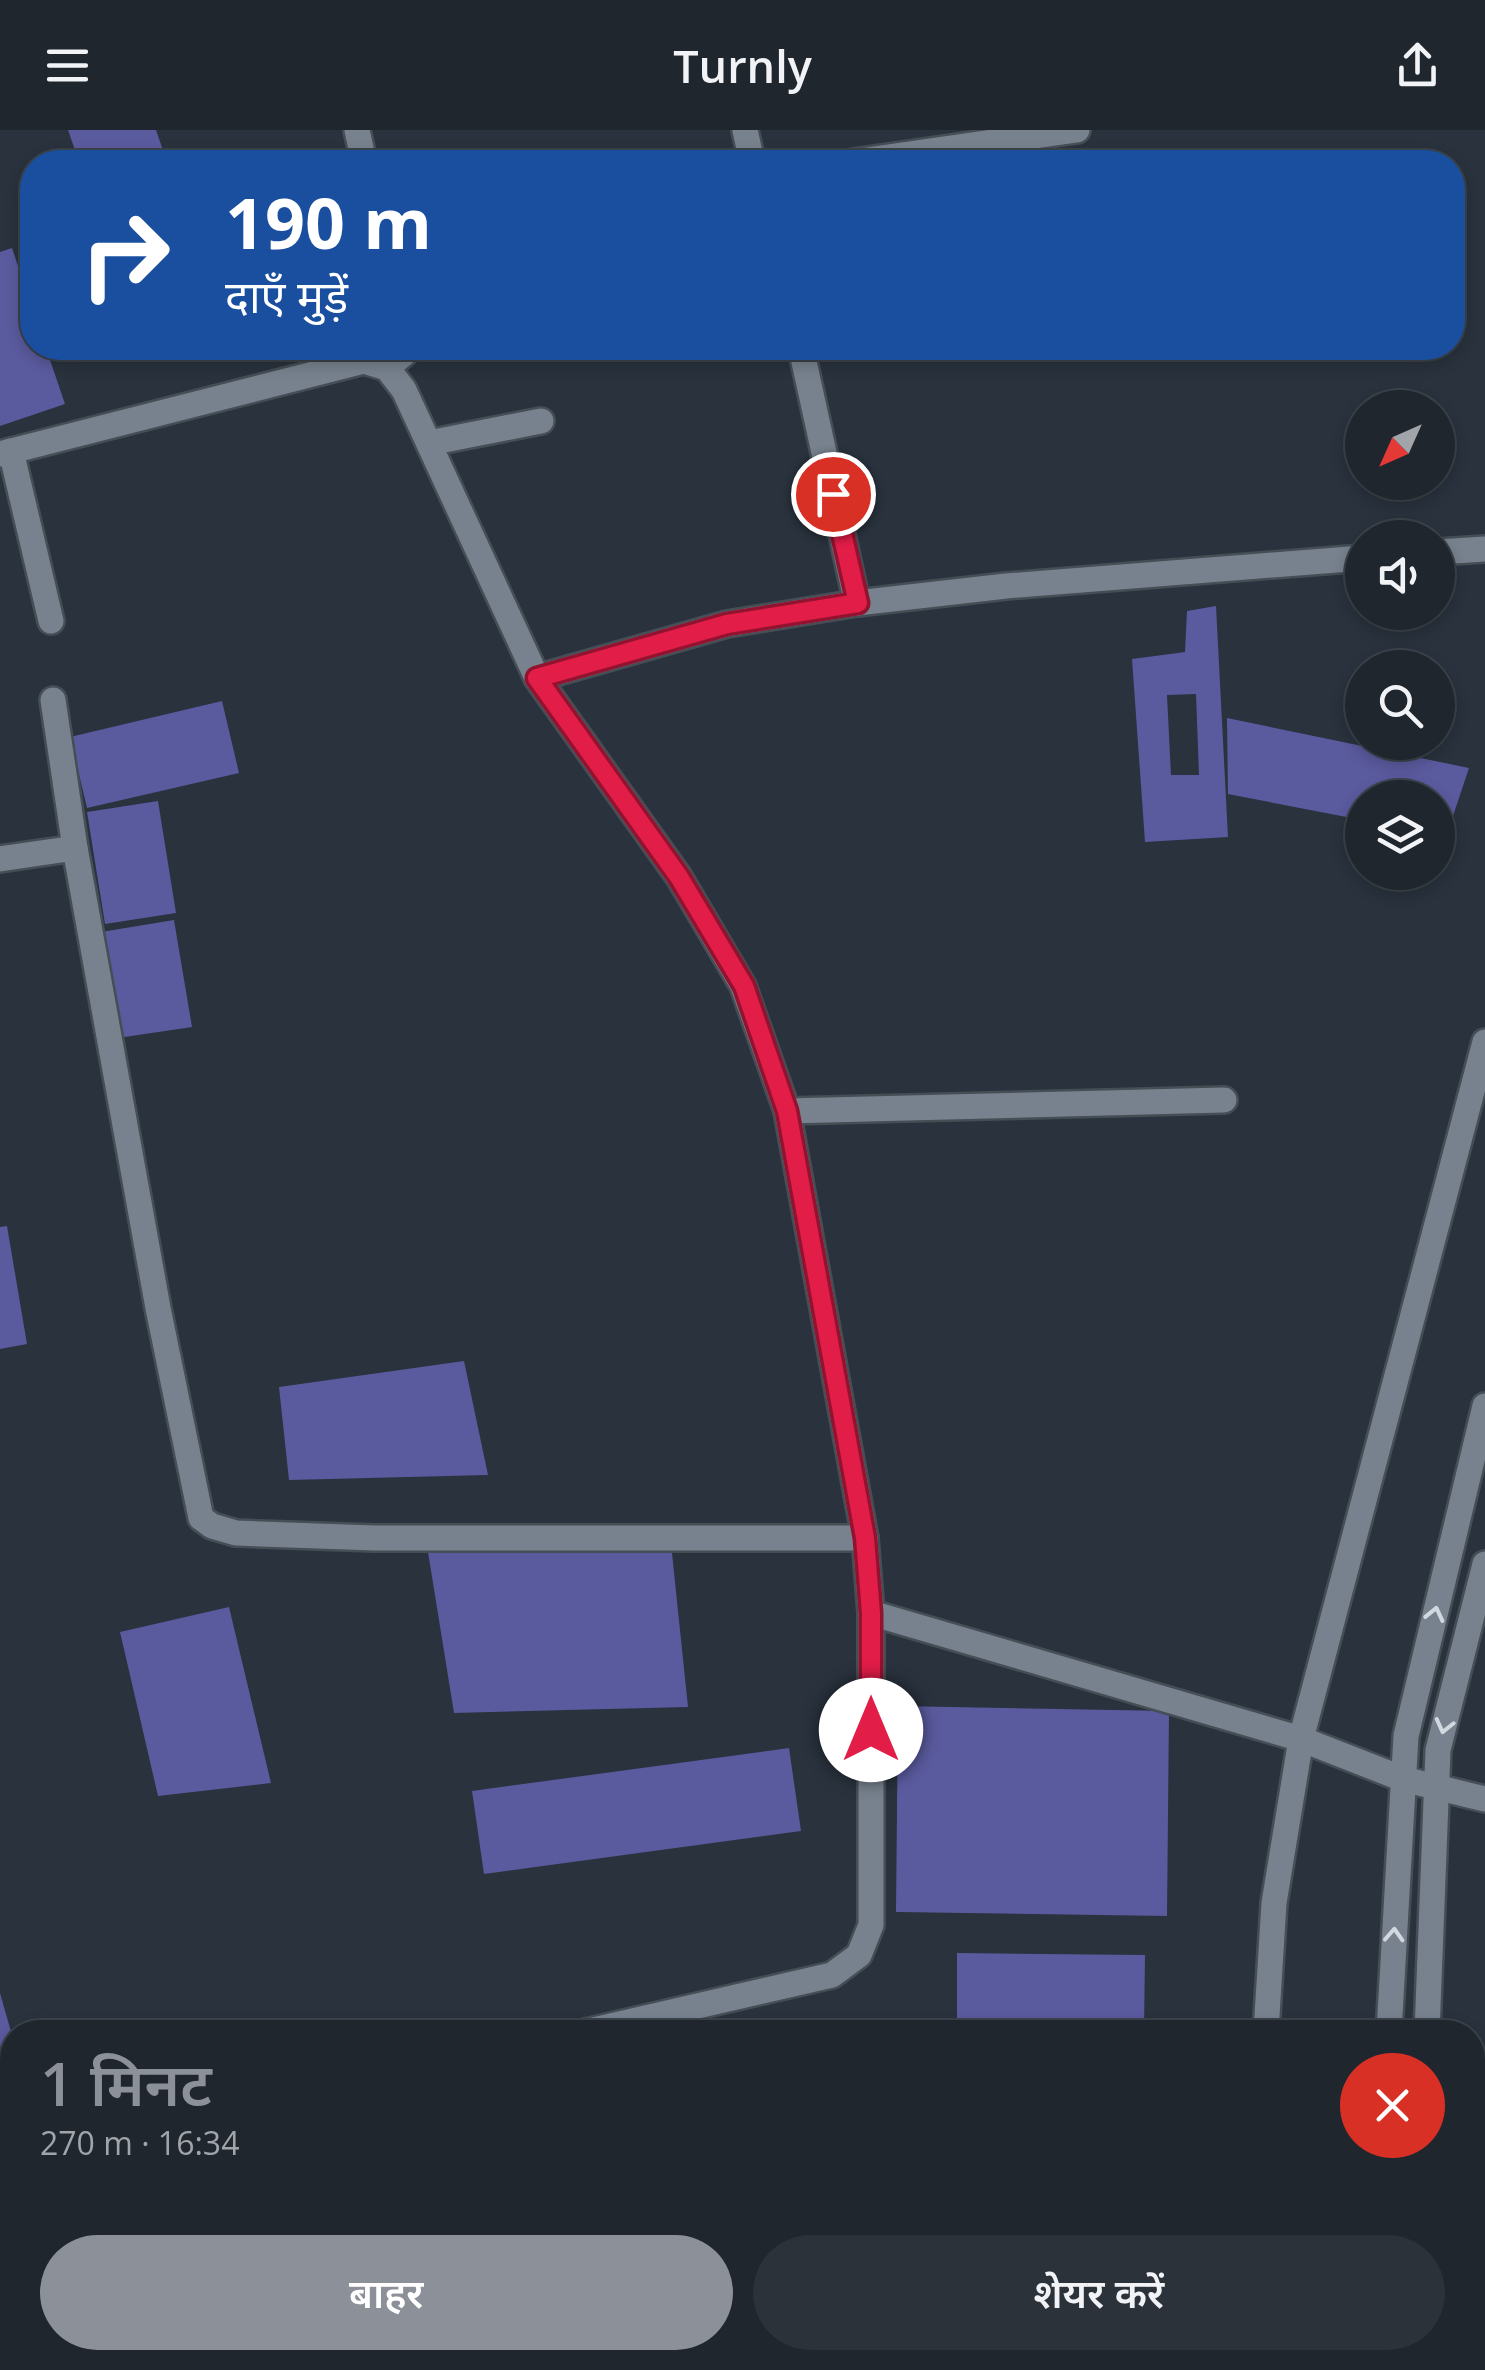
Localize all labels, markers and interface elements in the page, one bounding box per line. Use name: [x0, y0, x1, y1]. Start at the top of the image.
text: Turnly: [673, 35, 812, 96]
icon: menu: [40, 38, 95, 93]
icon: share: [1390, 38, 1445, 93]
text: 190 m: [225, 174, 432, 270]
icon: right: [60, 190, 190, 320]
text: दाएँ मुड़ें: [225, 265, 348, 326]
north arrow: [1345, 390, 1455, 500]
map controls: [1345, 390, 1455, 890]
pin: [791, 452, 876, 537]
icon: arrive: [806, 467, 861, 522]
button: sound: [1345, 520, 1455, 630]
button: search: [1345, 650, 1455, 760]
button: layers: [1345, 780, 1455, 890]
one-way arrow: [1423, 1606, 1444, 1623]
position arrow: [819, 1678, 923, 1782]
one-way arrow: [1435, 1717, 1456, 1734]
one-way arrow: [1384, 1927, 1405, 1943]
text: 1 मिनट: [40, 2042, 212, 2124]
button: close: [1340, 2053, 1445, 2158]
text: 270 m · 16:34: [40, 2121, 239, 2164]
button: बाहर: [40, 2235, 733, 2350]
button: शेयर करें: [753, 2235, 1445, 2350]

